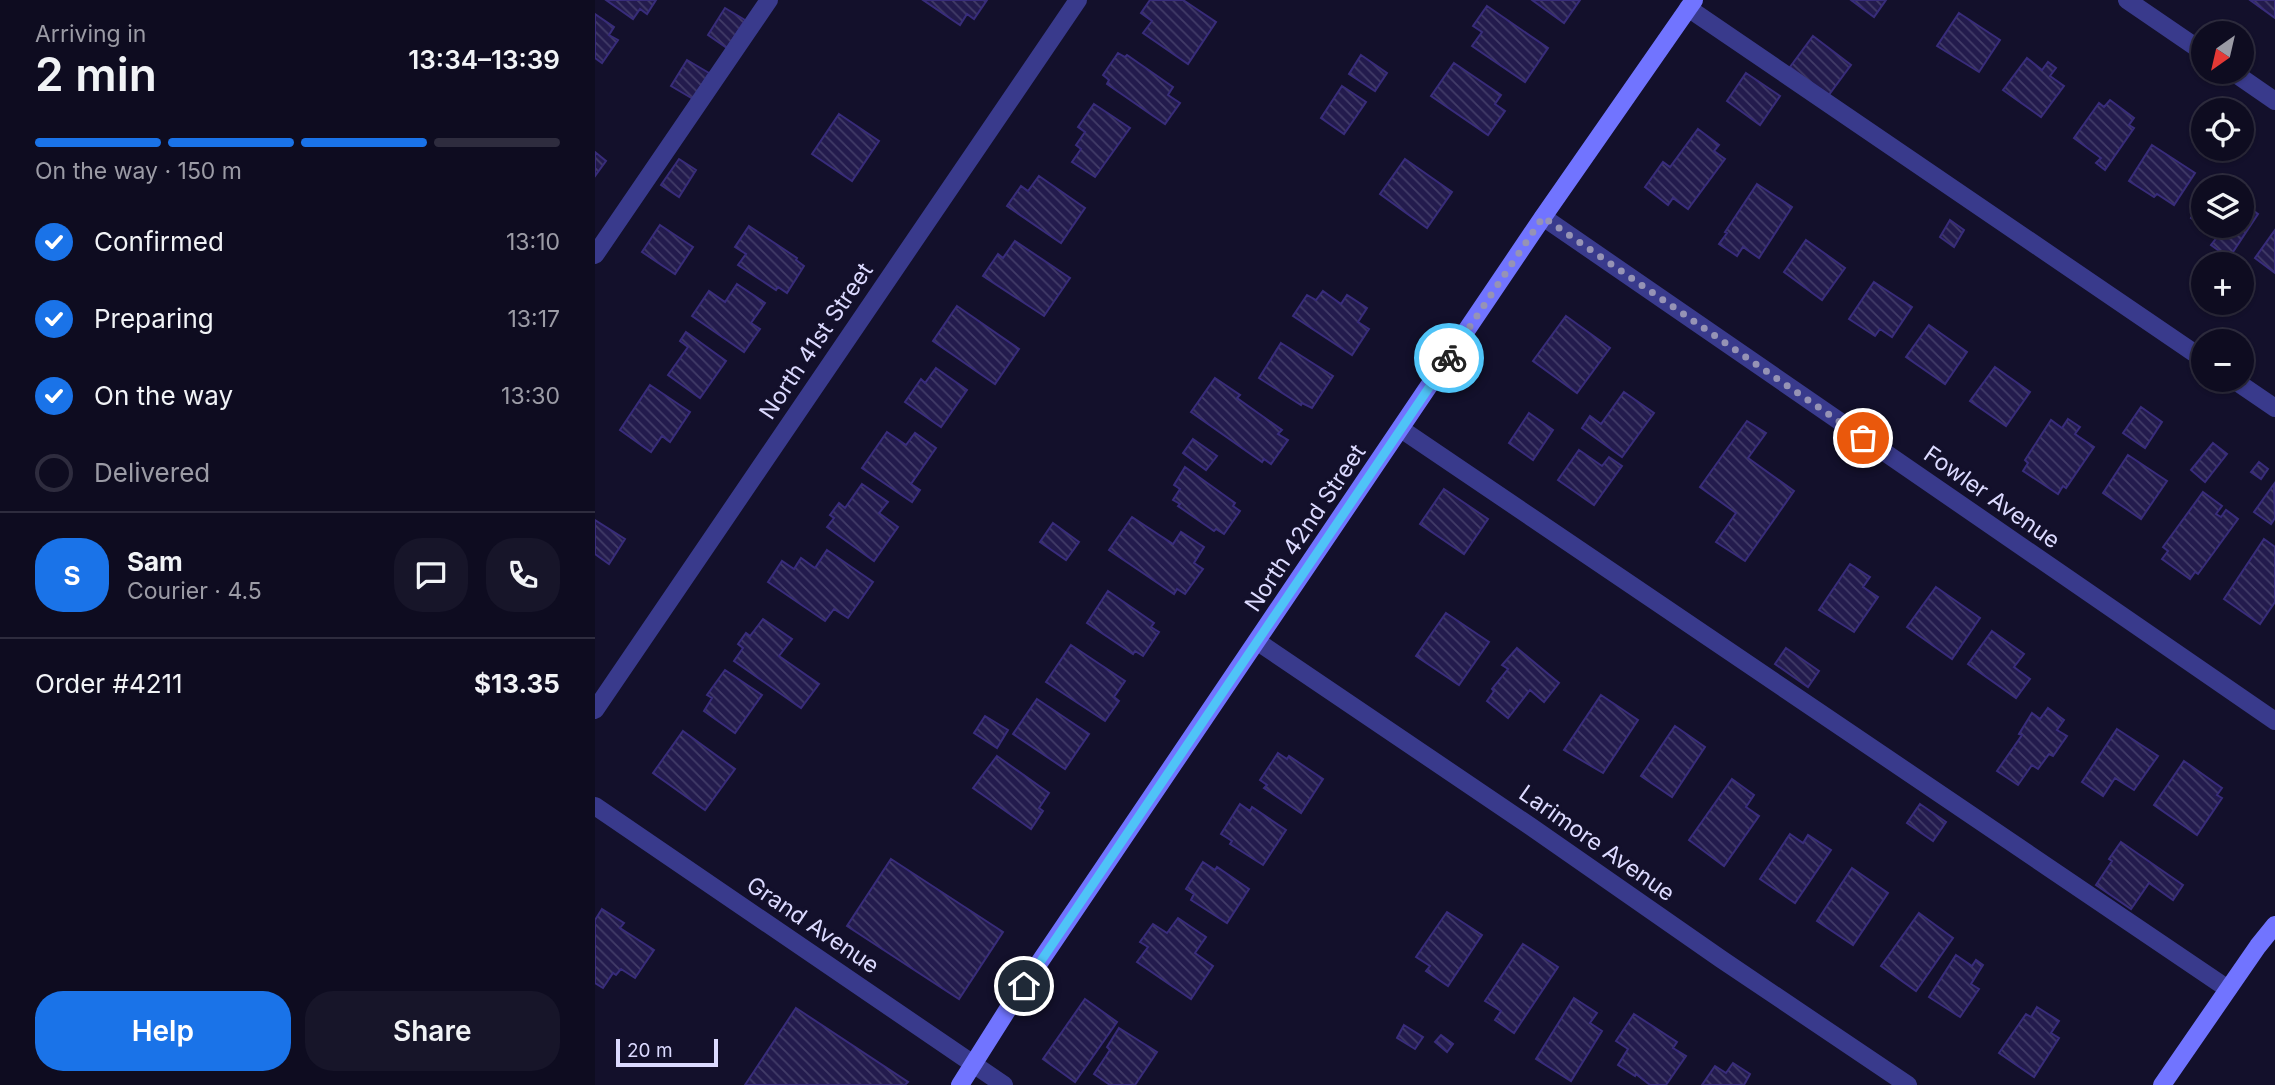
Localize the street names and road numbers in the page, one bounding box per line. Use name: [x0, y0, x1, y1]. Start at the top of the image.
street label: North 41st Street: [753, 257, 879, 424]
street label: North 42nd Street: [1239, 439, 1372, 617]
street label: Fowler Avenue: [1919, 440, 2065, 554]
street label: Larimore Avenue: [1514, 779, 1680, 907]
street label: Grand Avenue: [741, 870, 885, 980]

